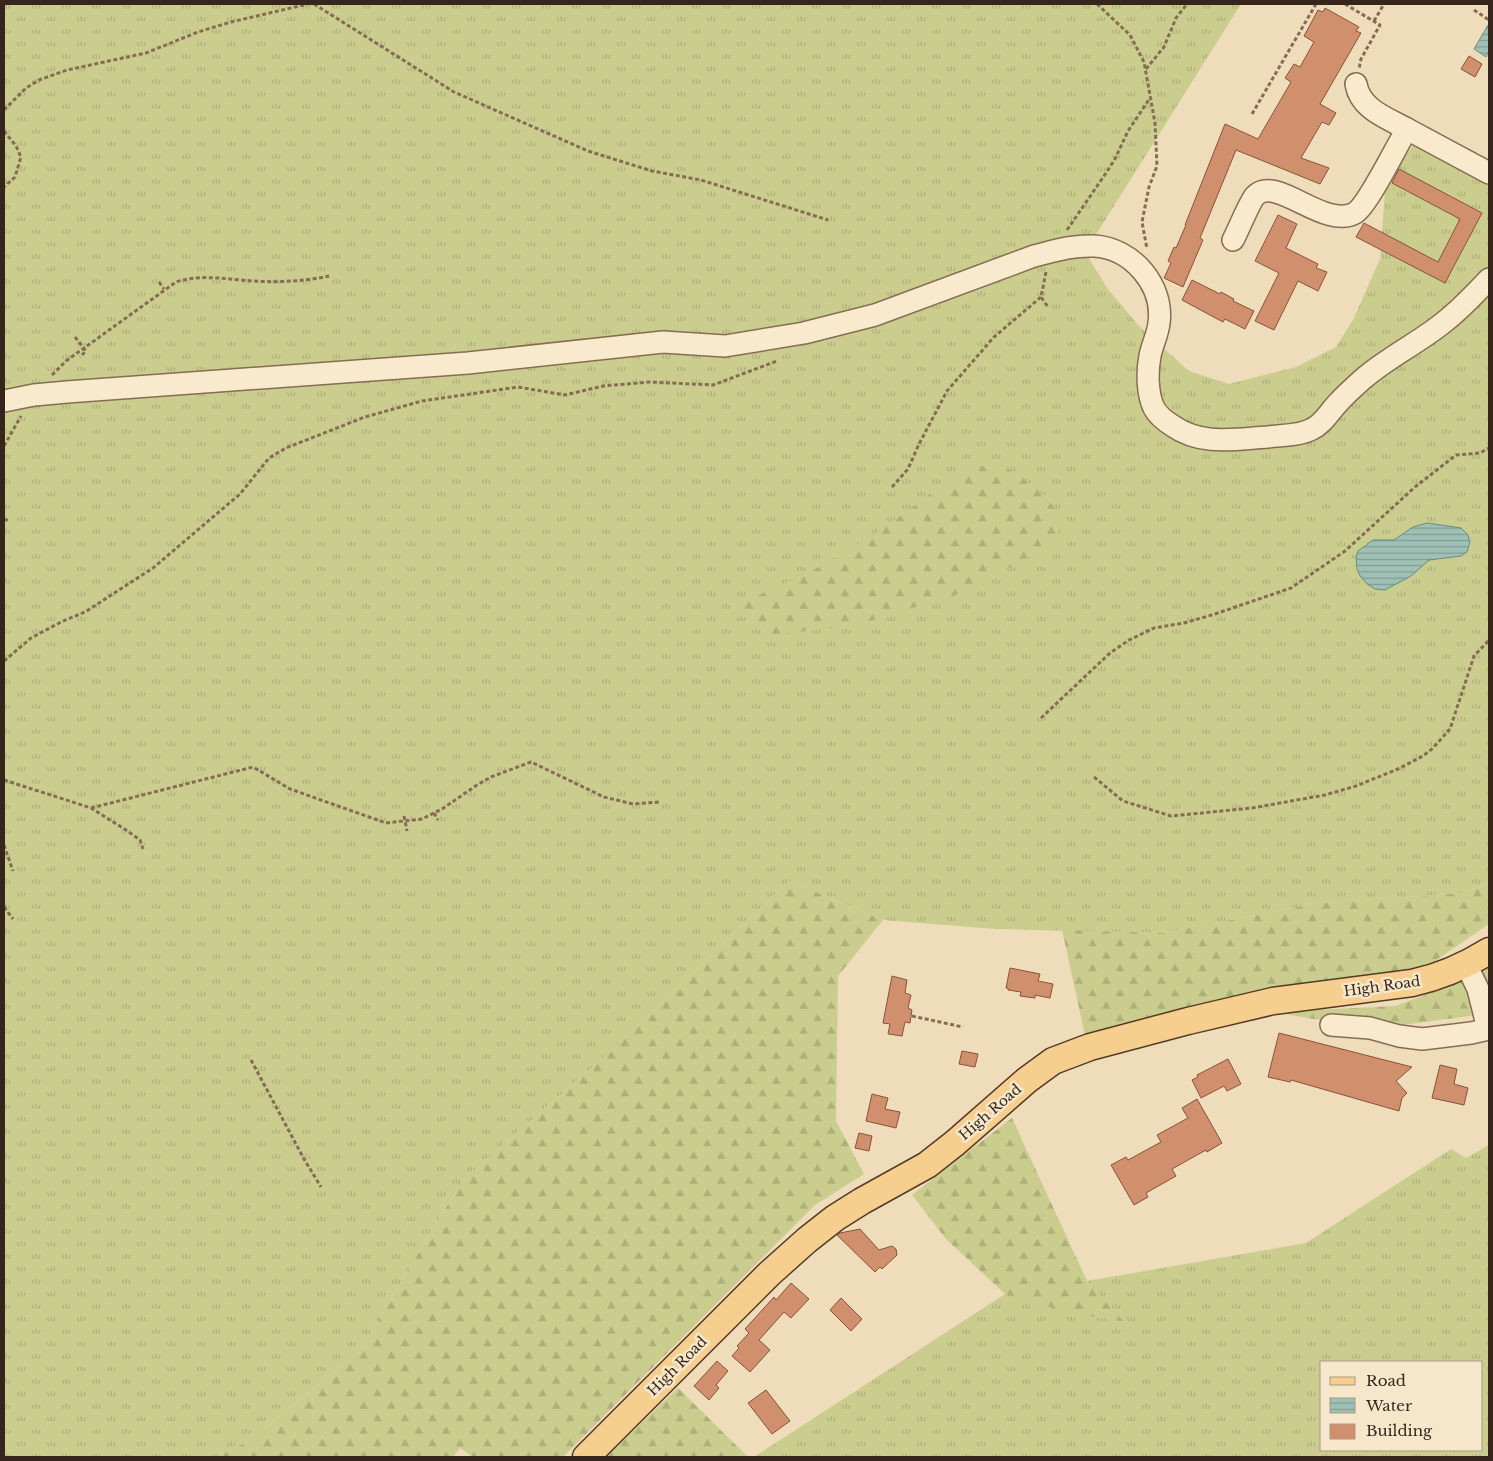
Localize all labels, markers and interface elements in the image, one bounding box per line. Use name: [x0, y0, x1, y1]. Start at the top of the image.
street label: High Road: [1343, 972, 1422, 1000]
street label: High Road: [955, 1080, 1025, 1144]
street label: High Road: [643, 1332, 711, 1400]
legend: [1320, 1361, 1483, 1451]
text: Road: [1366, 1371, 1406, 1390]
text: Water: [1365, 1396, 1413, 1415]
text: Building: [1366, 1421, 1433, 1440]

